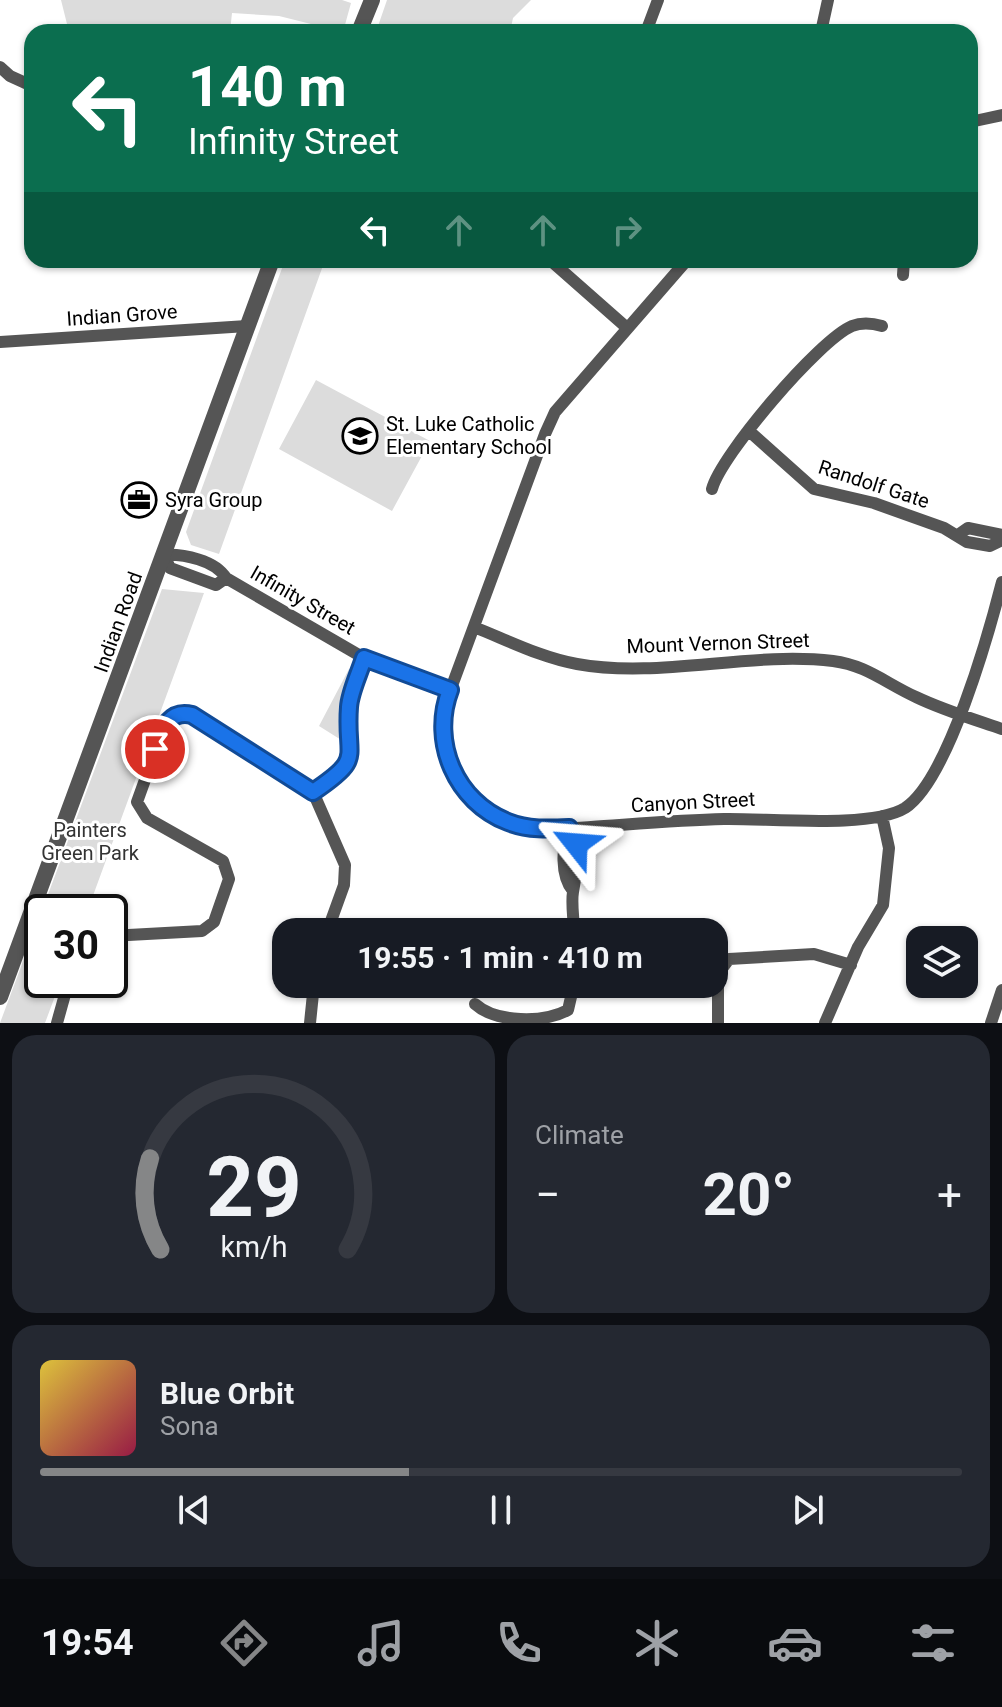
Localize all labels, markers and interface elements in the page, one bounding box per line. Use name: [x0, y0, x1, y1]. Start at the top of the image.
text: 140 m: [188, 54, 347, 120]
icon: left: [56, 56, 160, 160]
text: Infinity Street: [188, 121, 399, 163]
icon: left: [353, 208, 397, 252]
icon: ahead: [437, 208, 481, 252]
icon: ahead: [521, 208, 565, 252]
icon: right: [605, 208, 649, 252]
street label: Indian Grove: [66, 299, 178, 331]
place label: St. Luke Catholic Elementary School: [386, 412, 552, 459]
school or university icon: St. Luke Catholic Elementary School: [341, 417, 379, 455]
street label: Randolf Gate: [815, 455, 933, 513]
office icon: Syra Group: [120, 481, 158, 519]
place label: Syra Group: [165, 488, 262, 512]
street label: Infinity Street: [246, 560, 360, 640]
street label: Indian Road: [89, 568, 147, 676]
street label: Mount Vernon Street: [626, 628, 810, 658]
pin: [121, 715, 189, 783]
icon: arrive: [133, 727, 177, 771]
street label: Canyon Street: [630, 787, 756, 817]
position arrow: [534, 802, 618, 886]
park label: Painters Green Park: [41, 818, 140, 865]
speed limit sign: 30: [24, 894, 128, 998]
map controls: [906, 926, 978, 998]
button: layers: [906, 926, 978, 998]
text: 19:55 · 1 min · 410 m: [357, 940, 643, 975]
text: Climate: [535, 1120, 624, 1150]
text: 29: [206, 1139, 301, 1236]
text: 20°: [702, 1159, 795, 1230]
text: −: [535, 1169, 560, 1221]
text: +: [937, 1169, 962, 1221]
text: km/h: [220, 1230, 287, 1264]
text: Blue Orbit: [160, 1376, 294, 1411]
text: Sona: [160, 1411, 219, 1441]
icon: previous: [172, 1488, 216, 1532]
icon: pause: [479, 1488, 523, 1532]
icon: next: [786, 1488, 830, 1532]
icon: directions: [216, 1615, 272, 1671]
icon: music: [353, 1615, 409, 1671]
icon: phone: [491, 1615, 547, 1671]
icon: climate: [629, 1615, 685, 1671]
icon: car: [767, 1615, 823, 1671]
icon: filters: [905, 1615, 961, 1671]
text: 19:54: [41, 1622, 134, 1664]

